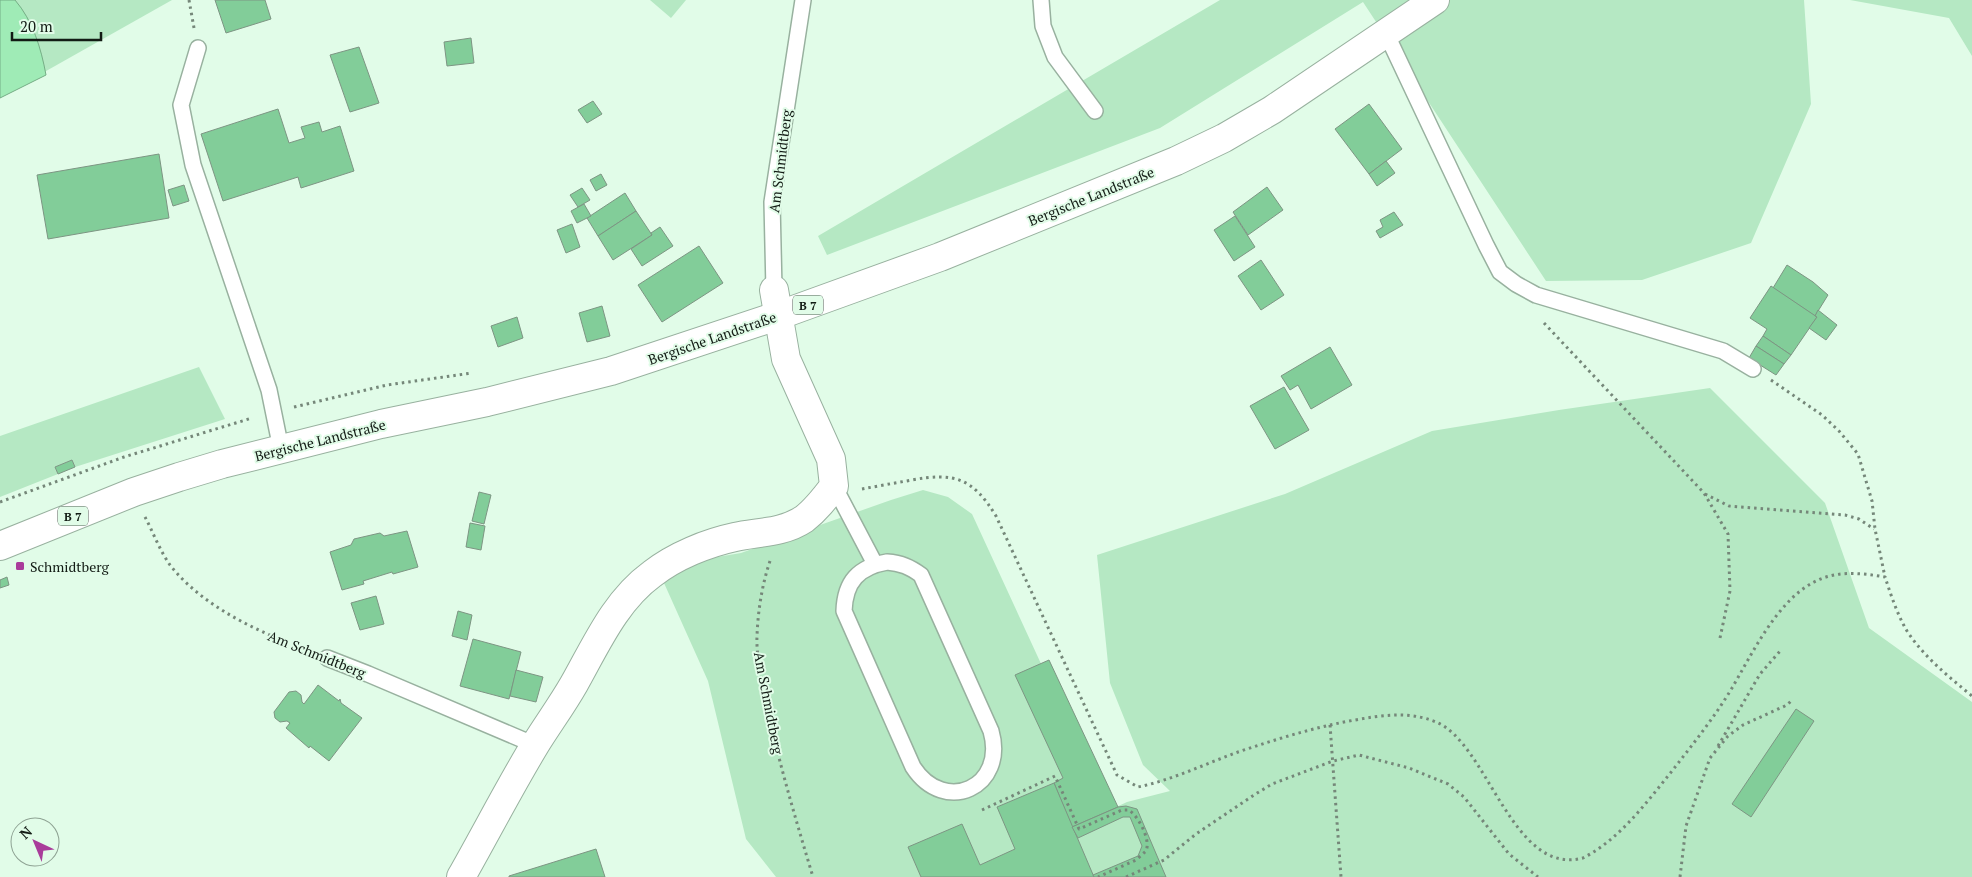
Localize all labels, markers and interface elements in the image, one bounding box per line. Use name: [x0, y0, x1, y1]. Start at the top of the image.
scale bar: [12, 10, 101, 42]
text: 20 m: [20, 16, 53, 36]
street label: Am Schmidtberg: [764, 108, 796, 214]
street label: Bergische Landstraße: [1025, 162, 1157, 230]
road number: B 7: [793, 296, 823, 314]
street label: Bergische Landstraße: [645, 307, 779, 369]
street label: Bergische Landstraße: [253, 415, 387, 465]
road number: B 7: [58, 506, 88, 526]
place label: Schmidtberg: [30, 557, 110, 576]
marker: Schmidtberg: [14, 560, 26, 572]
street label: Am Schmidtberg: [265, 626, 369, 683]
street label: Am Schmidtberg: [750, 650, 788, 756]
north arrow: [10, 817, 60, 867]
text: N: [15, 822, 36, 843]

